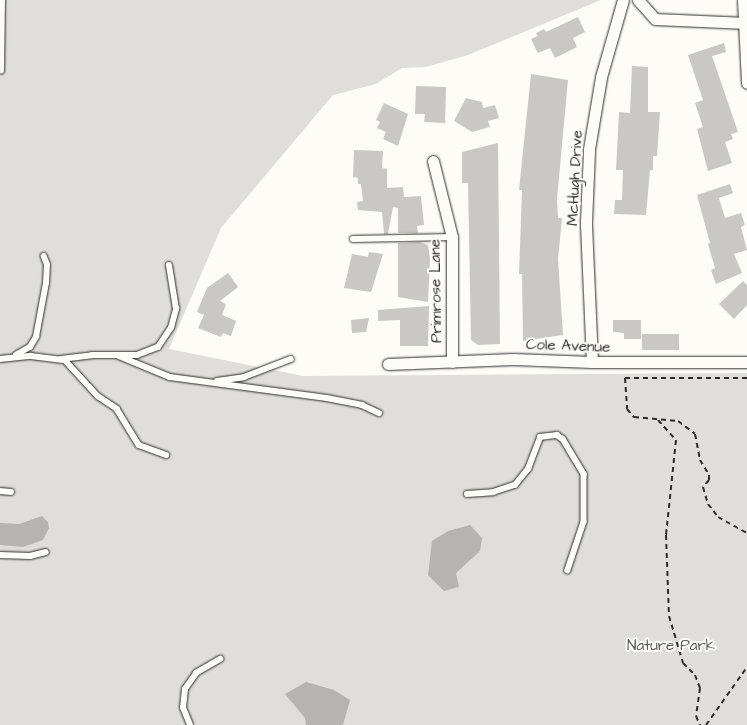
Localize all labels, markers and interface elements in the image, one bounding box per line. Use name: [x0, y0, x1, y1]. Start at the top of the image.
street label: McHugh Drive: [564, 130, 586, 226]
street label: Primrose Lane: [426, 239, 446, 343]
street label: Cole Avenue: [526, 336, 610, 356]
park label: Nature Park: [627, 637, 715, 655]

